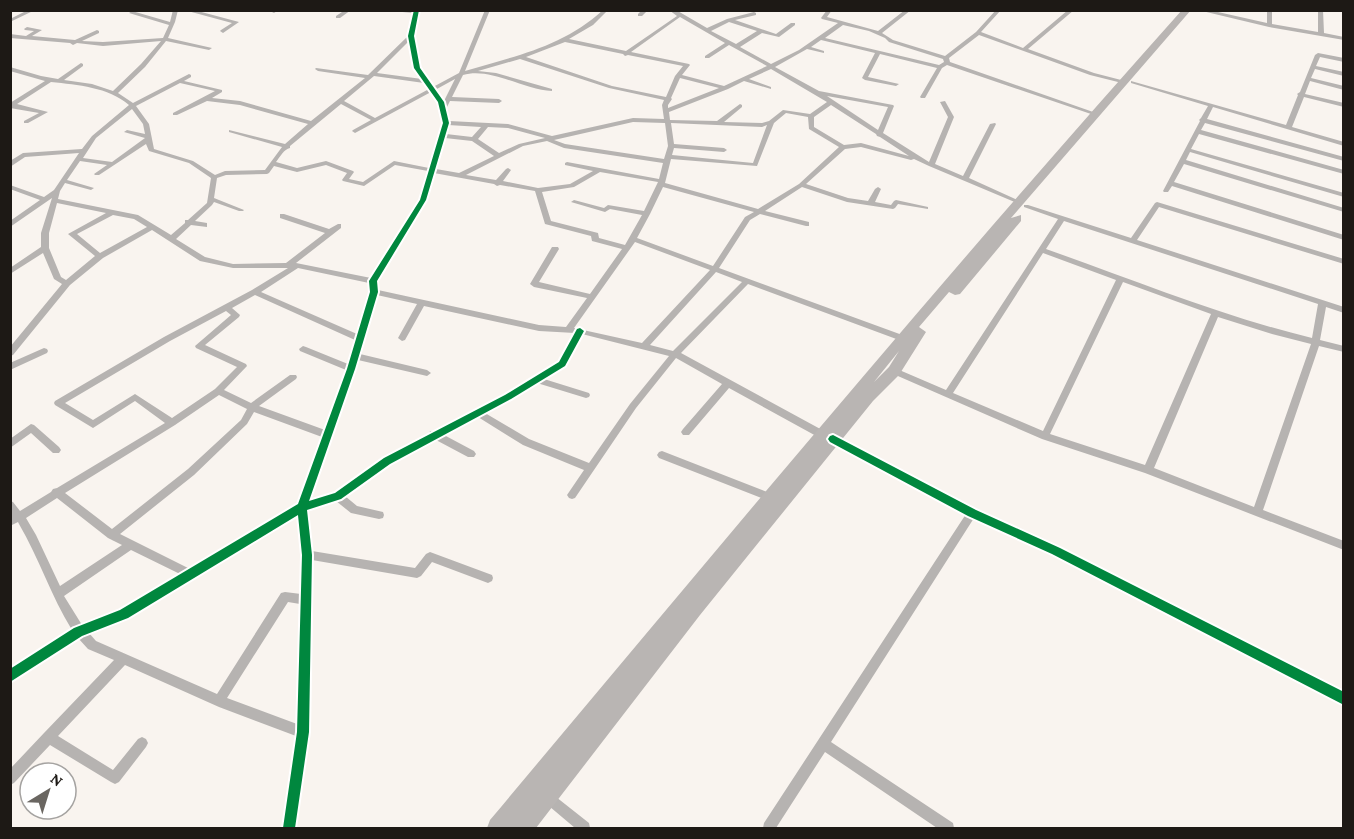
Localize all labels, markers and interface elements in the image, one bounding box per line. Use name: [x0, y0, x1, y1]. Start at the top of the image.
north arrow: [18, 761, 78, 821]
text: N: [47, 770, 67, 790]

